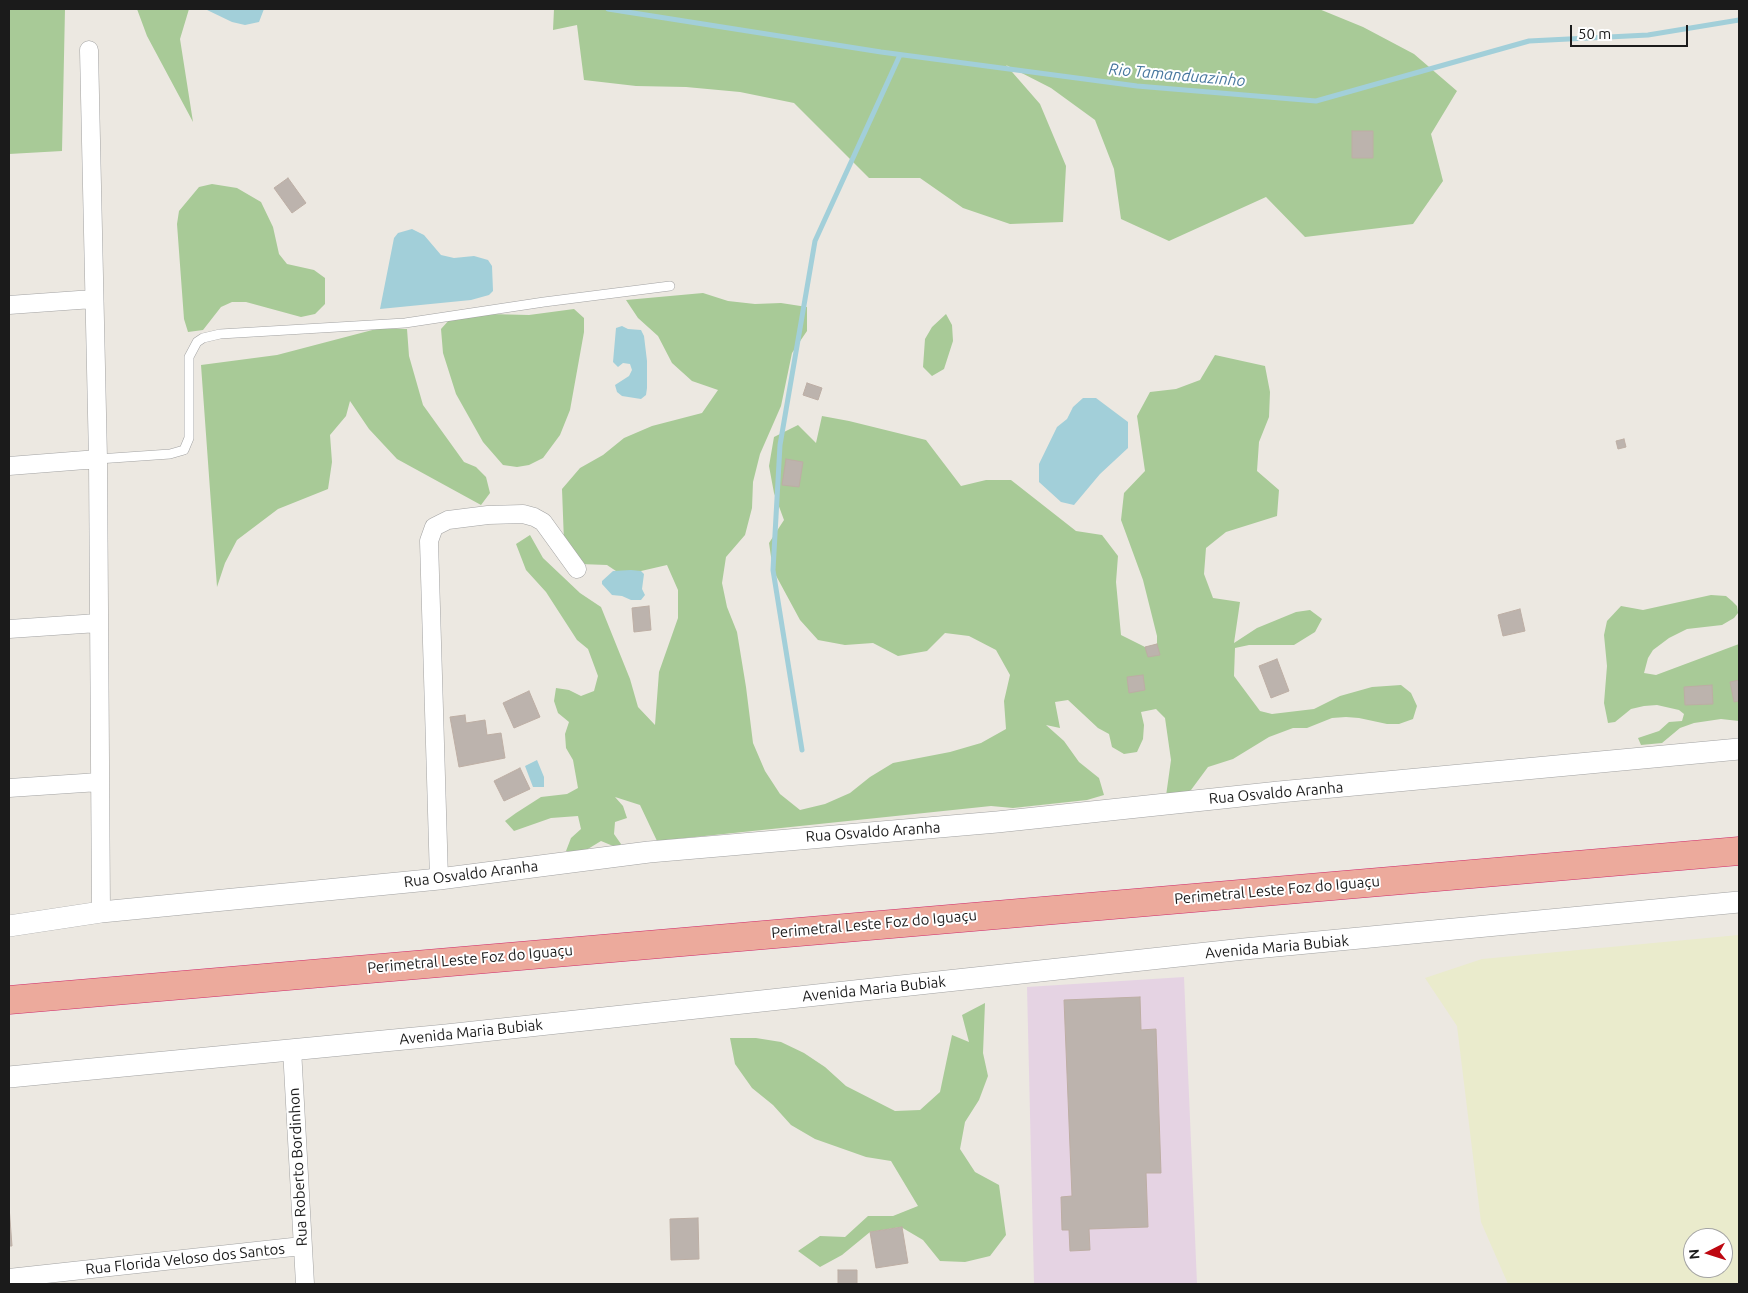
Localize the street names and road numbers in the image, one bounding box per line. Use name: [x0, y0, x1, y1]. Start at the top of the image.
street label: Rua Osvaldo Aranha: [1208, 778, 1344, 808]
street label: Rua Osvaldo Aranha: [805, 818, 941, 846]
street label: Rua Osvaldo Aranha: [403, 857, 539, 891]
street label: Perimetral Leste Foz do Iguaçu: [1173, 872, 1381, 908]
street label: Perimetral Leste Foz do Iguaçu: [770, 906, 978, 942]
street label: Avenida Maria Bubiak: [1204, 932, 1350, 962]
street label: Perimetral Leste Foz do Iguaçu: [366, 941, 574, 977]
street label: Avenida Maria Bubiak: [801, 973, 947, 1005]
street label: Avenida Maria Bubiak: [398, 1016, 544, 1048]
street label: Rua Roberto Bordinhon: [285, 1087, 311, 1247]
street label: Rua Florida Veloso dos Santos: [84, 1240, 286, 1278]

